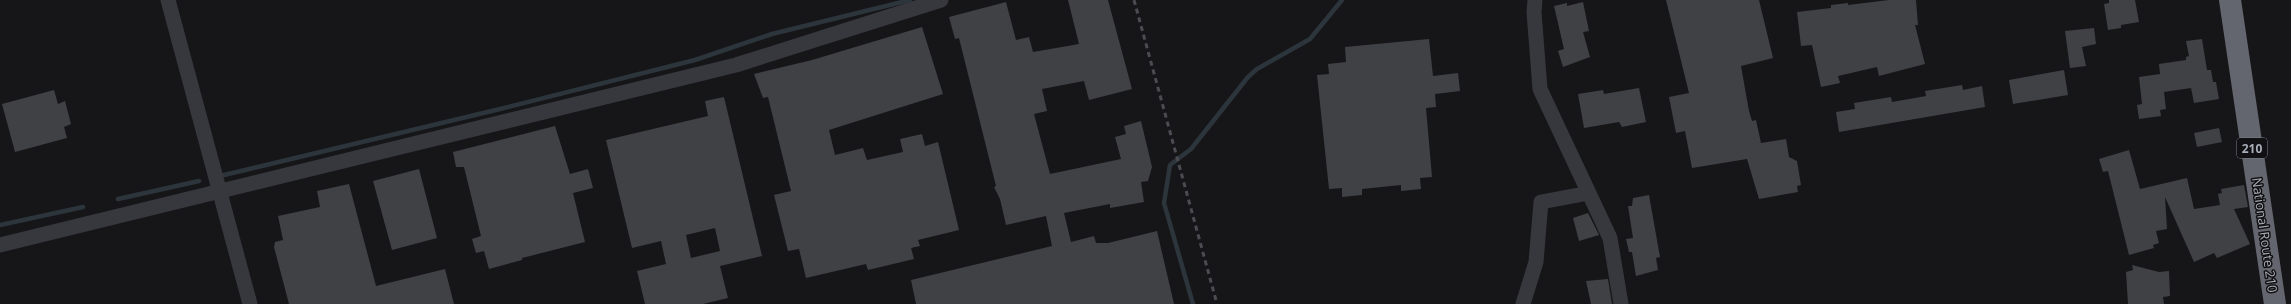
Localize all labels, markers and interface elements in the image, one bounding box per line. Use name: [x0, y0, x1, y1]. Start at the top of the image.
road number: 210: [2237, 138, 2267, 158]
street label: National Route 210: [2248, 176, 2282, 294]

